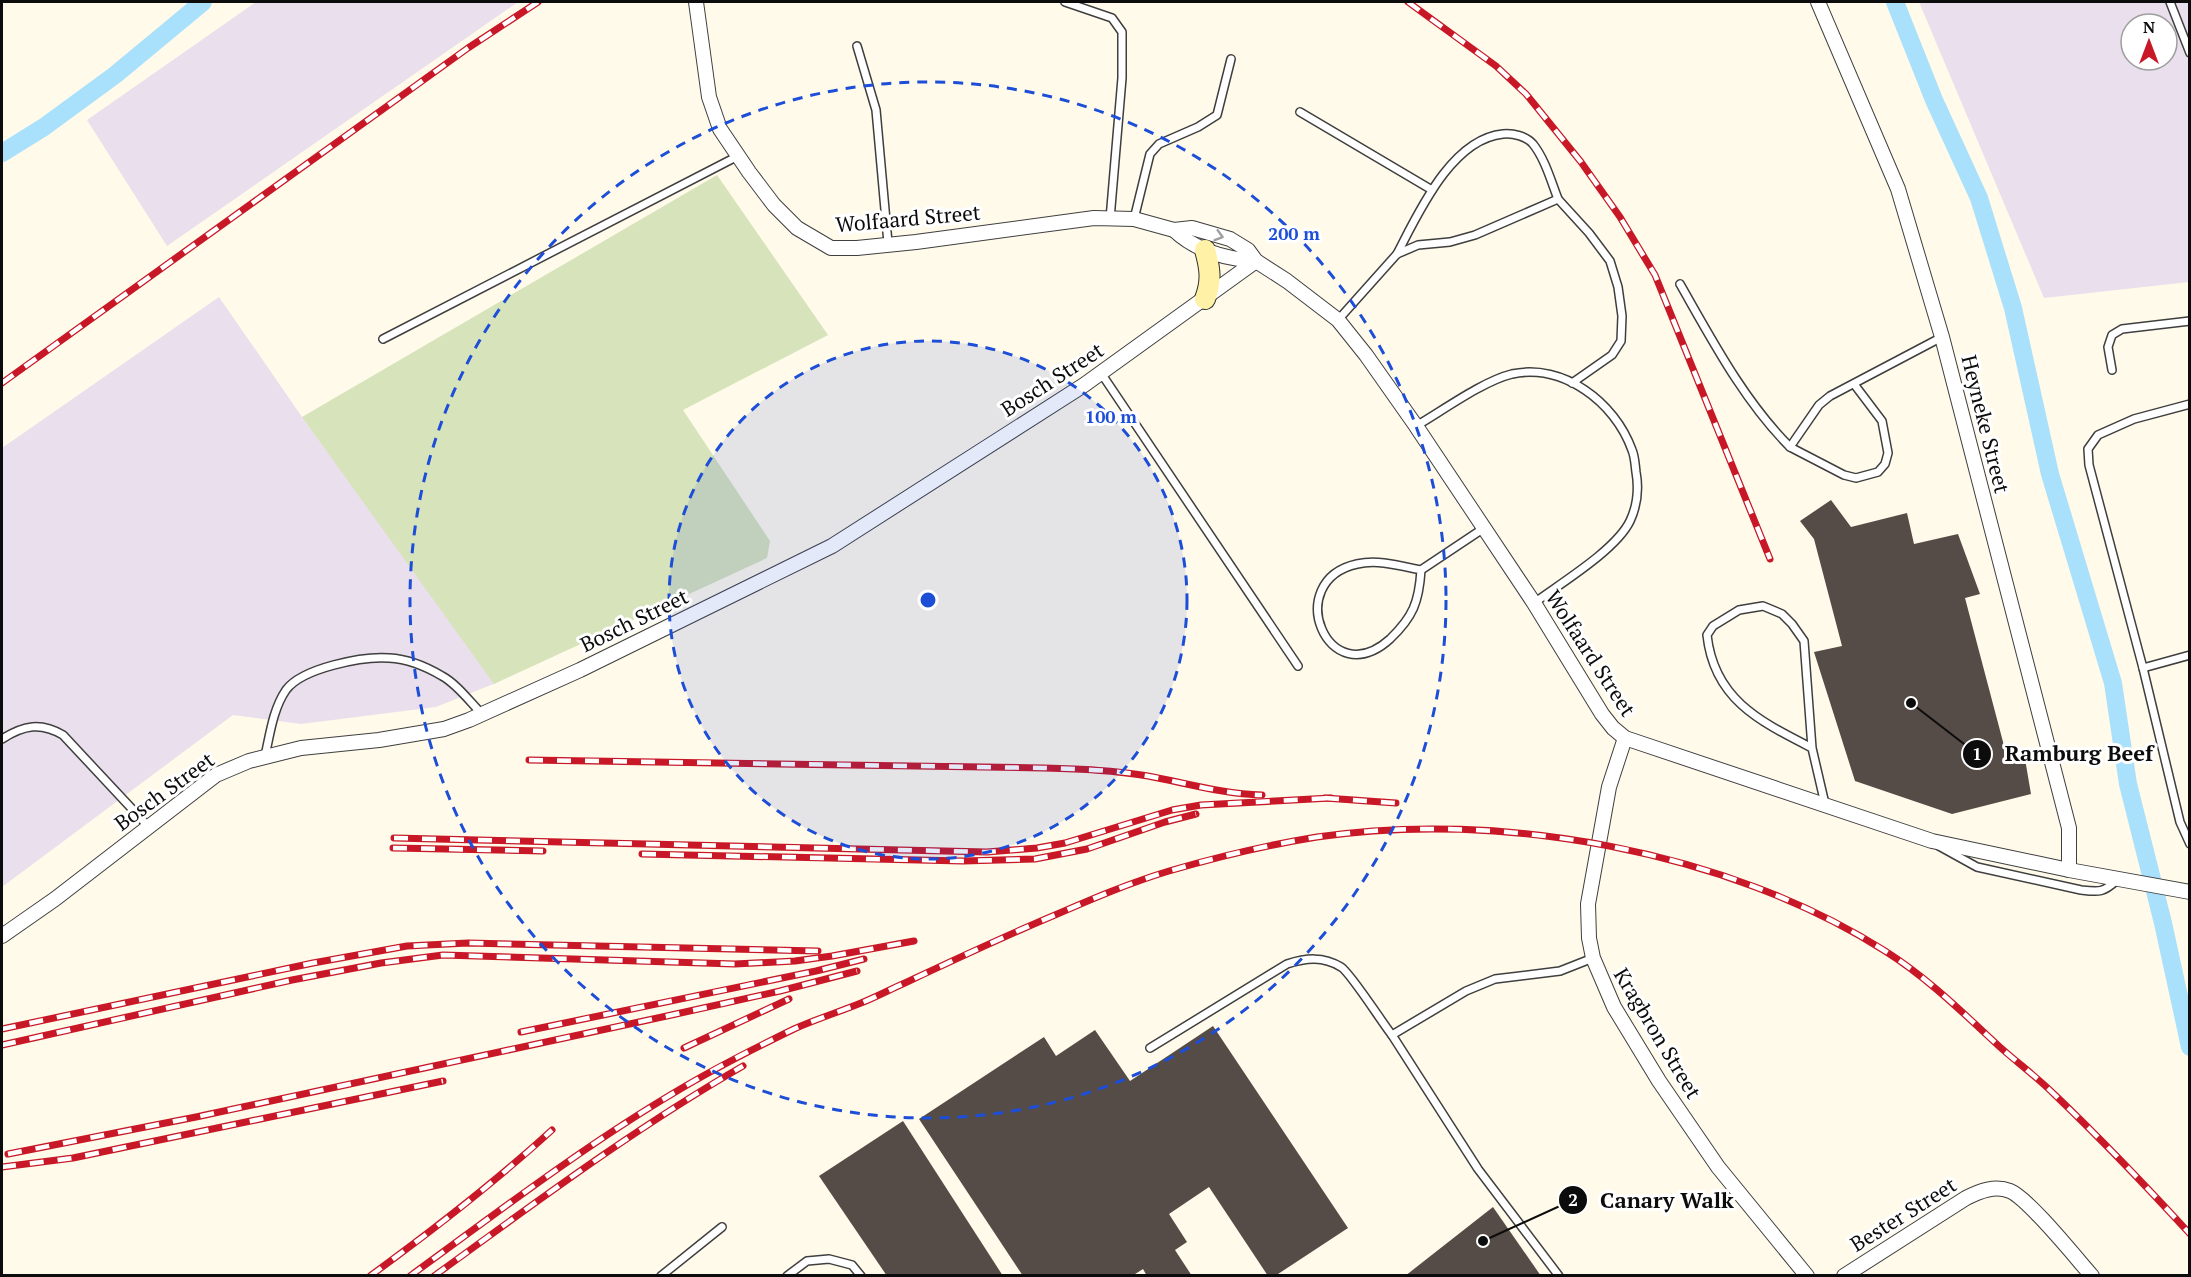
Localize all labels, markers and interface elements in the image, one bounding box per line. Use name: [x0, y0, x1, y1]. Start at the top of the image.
north arrow: [2119, 12, 2179, 72]
text: N: [2143, 16, 2155, 38]
street label: Wolfaard Street: [834, 198, 982, 238]
text: 200 m: [1268, 221, 1320, 245]
one-way arrow: [1214, 228, 1224, 241]
street label: Bosch Street: [995, 335, 1109, 423]
street label: Heyneke Street: [1955, 352, 2017, 496]
text: 100 m: [1085, 404, 1137, 428]
street label: Bosch Street: [575, 582, 693, 658]
street label: Wolfaard Street: [1540, 584, 1642, 722]
centre of rings: [918, 590, 938, 610]
callout: Ramburg Beef: [1962, 734, 2165, 774]
text: Ramburg Beef: [2005, 738, 2155, 767]
text: 1: [1972, 741, 1982, 765]
street label: Bosch Street: [108, 745, 220, 837]
street label: Kragbron Street: [1608, 962, 1708, 1104]
street label: Bester Street: [1845, 1170, 1962, 1258]
callout: Canary Walk: [1558, 1180, 1746, 1220]
text: Canary Walk: [1600, 1185, 1734, 1214]
text: 2: [1568, 1187, 1578, 1211]

